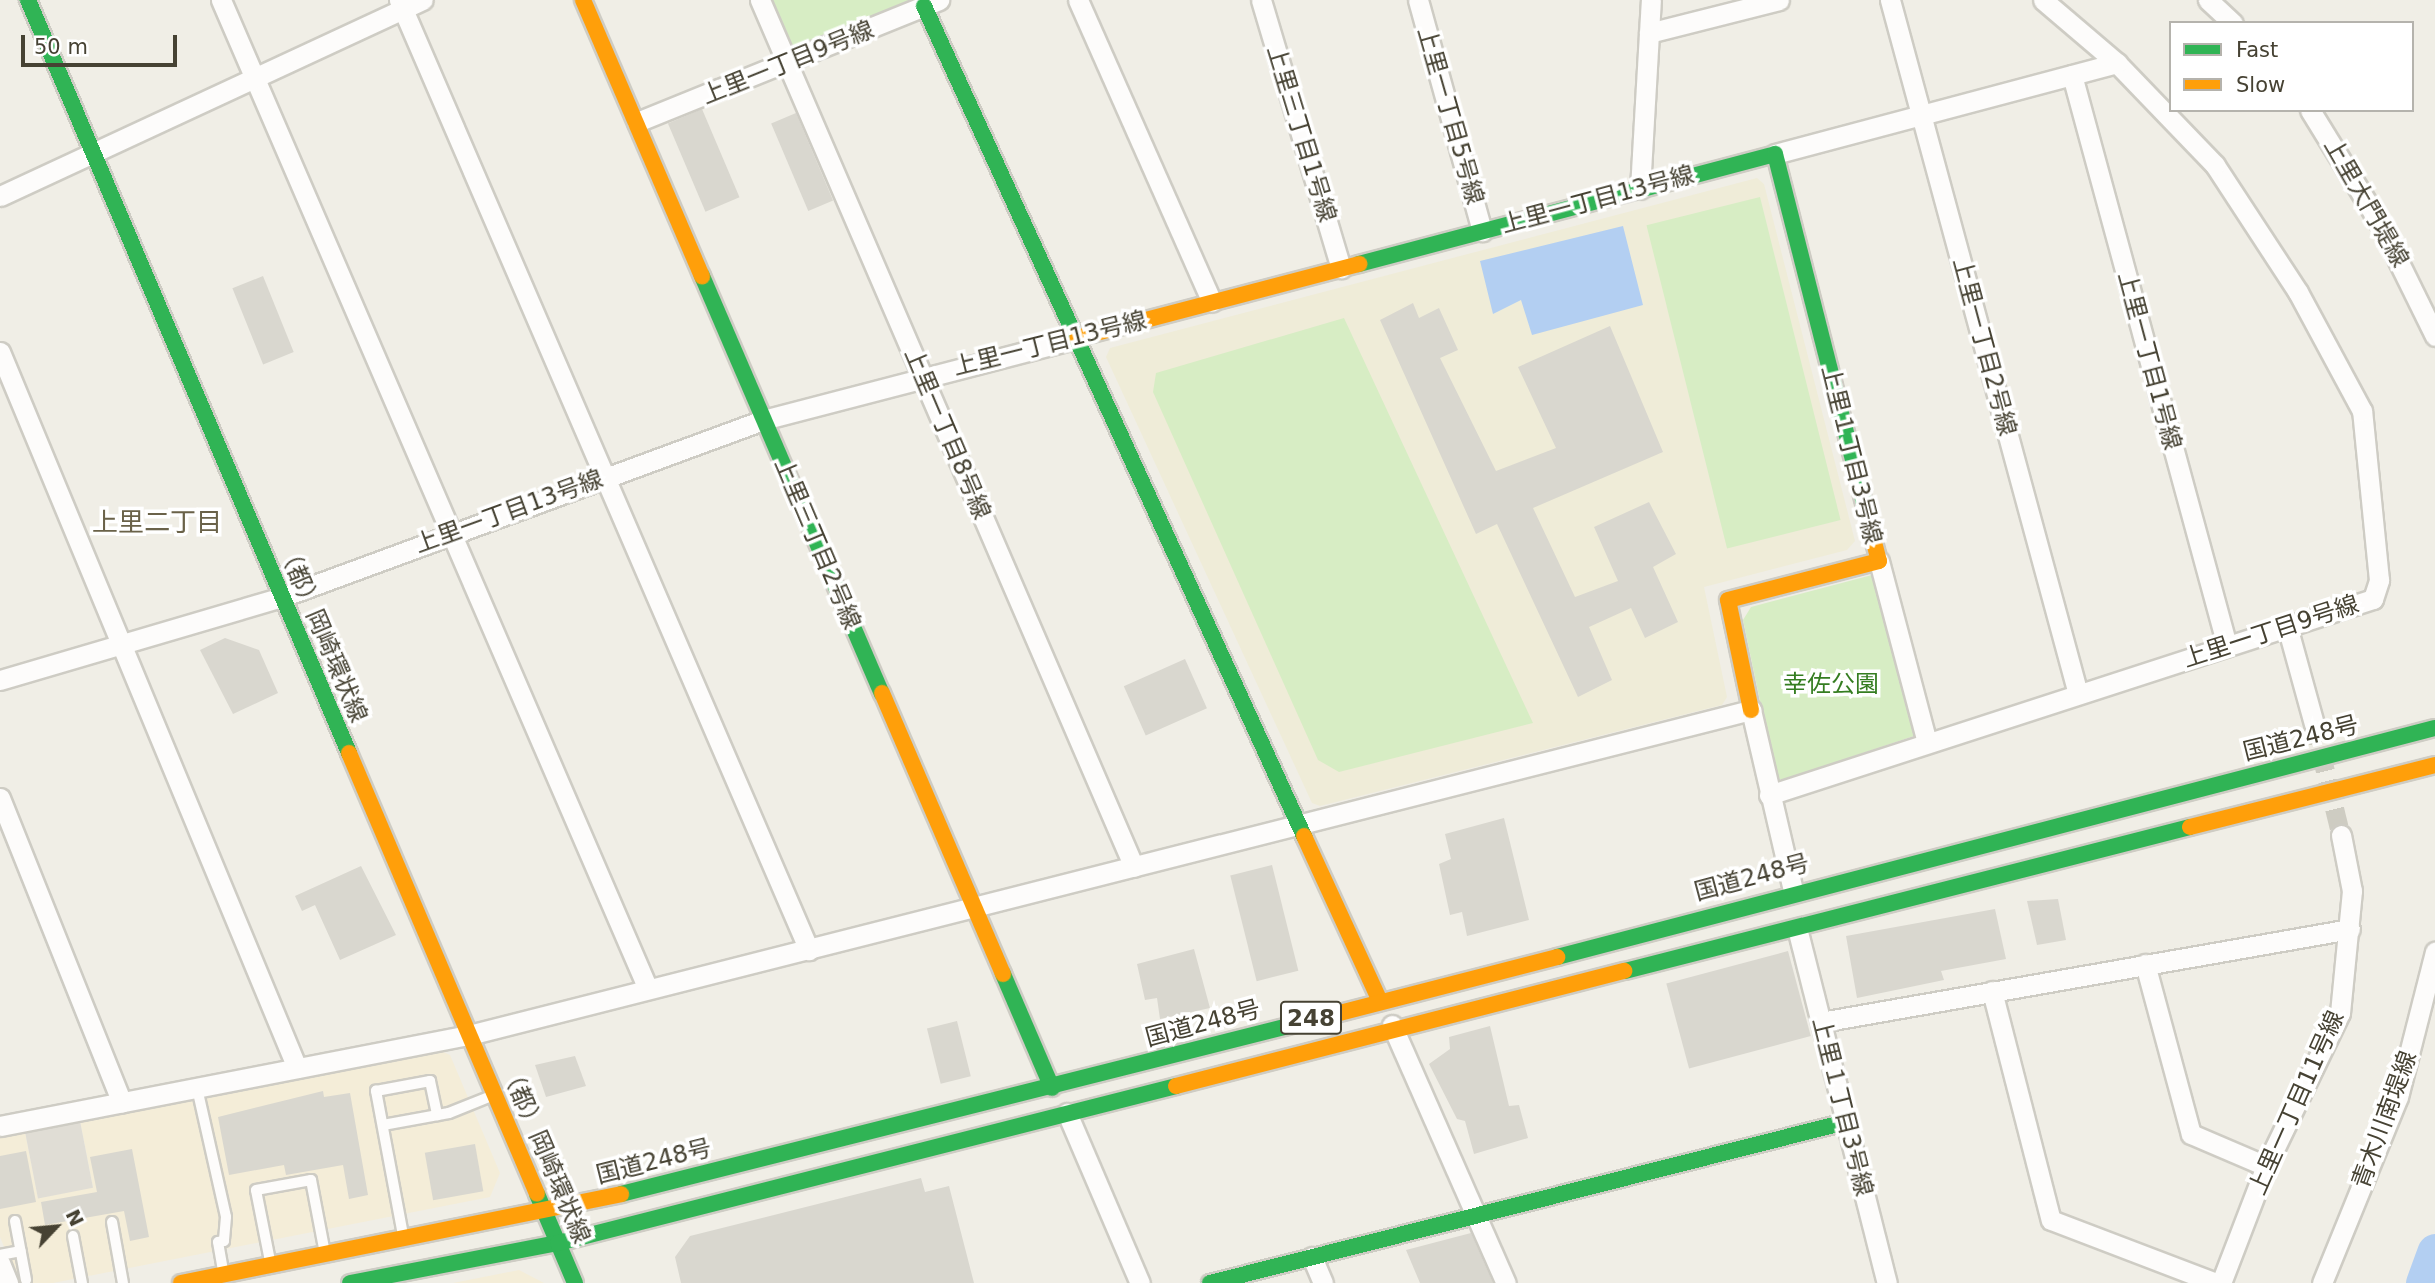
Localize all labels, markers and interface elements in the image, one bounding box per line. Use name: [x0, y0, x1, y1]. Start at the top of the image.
street label: 上里一丁目9号線: [698, 15, 878, 111]
scale bar: [24, 21, 180, 65]
legend: [2169, 21, 2414, 112]
street label: 上里一丁目5号線: [1411, 24, 1489, 208]
text: 50 m: [34, 35, 88, 59]
text: Fast: [2236, 38, 2278, 62]
street label: 上里三丁目1号線: [1260, 42, 1342, 226]
text: Slow: [2236, 73, 2285, 97]
street label: 上里大門堤線: [2318, 133, 2414, 273]
street label: 上里一丁目13号線: [1498, 160, 1698, 240]
street label: 上里一丁目2号線: [1946, 255, 2022, 439]
street label: 上里一丁目1号線: [2111, 269, 2187, 453]
street label: 上里一丁目13号線: [950, 306, 1150, 382]
street label: 上里一丁目8号線: [898, 344, 996, 524]
street label: 上里１丁目3号線: [1815, 363, 1887, 547]
street label: 上里三丁目2号線: [768, 454, 866, 634]
street label: 上里一丁目13号線: [411, 465, 607, 559]
district label: 上里二丁目: [92, 507, 222, 539]
street label: （都）岡崎環状線: [271, 539, 373, 727]
street label: 上里一丁目9号線: [2179, 590, 2363, 674]
park label: 幸佐公園: [1783, 671, 1879, 699]
street label: 国道248号: [2240, 711, 2362, 767]
street label: 国道248号: [1691, 849, 1813, 907]
street label: 国道248号: [1142, 995, 1264, 1053]
road number: 248: [1280, 998, 1342, 1037]
street label: 上里一丁目11号線: [2243, 1006, 2351, 1200]
street label: 上里１丁目3号線: [1806, 1015, 1878, 1199]
street label: 青木川南堤線: [2347, 1047, 2423, 1193]
street label: （都）岡崎環状線: [494, 1060, 596, 1248]
street label: 国道248号: [593, 1134, 715, 1190]
north arrow: [21, 1192, 91, 1262]
text: N: [62, 1206, 88, 1230]

